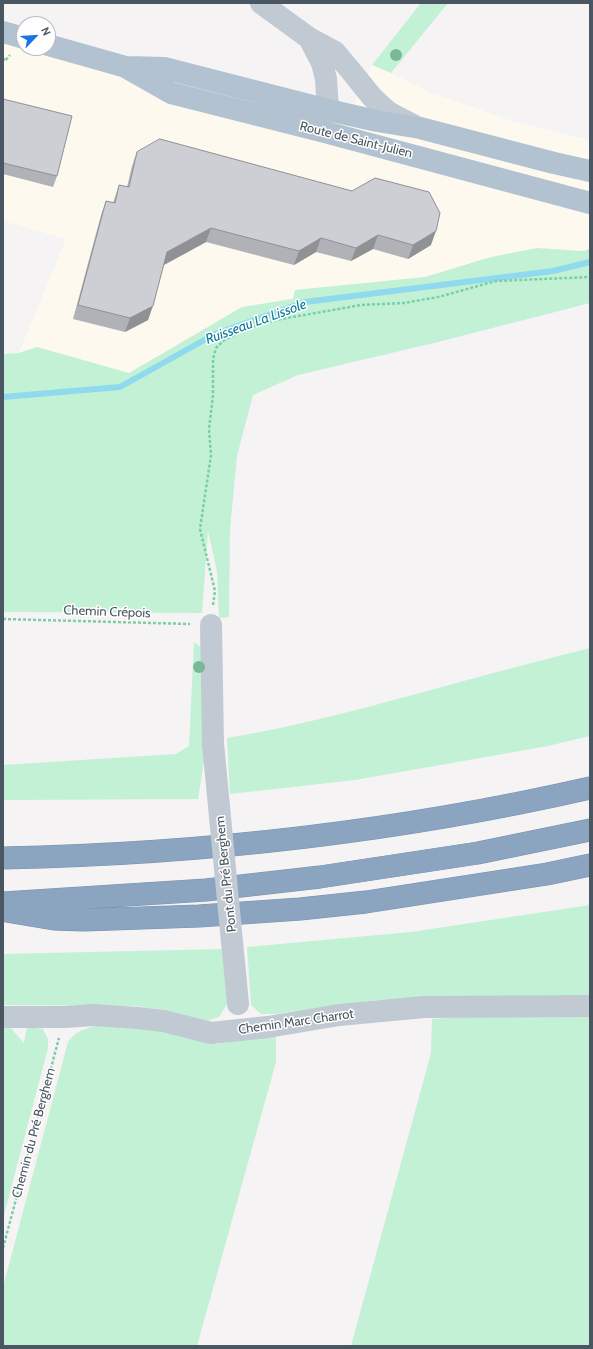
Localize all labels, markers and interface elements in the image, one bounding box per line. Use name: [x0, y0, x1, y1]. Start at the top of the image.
north arrow: [16, 16, 56, 56]
text: N: [38, 25, 54, 38]
street label: Route de Saint-Julien: [298, 118, 414, 162]
water label: Ruisseau La Lissole: [203, 296, 309, 348]
street label: Chemin Crépois: [63, 603, 151, 621]
street label: Pont du Pré Berghem: [212, 815, 240, 933]
street label: Chemin Marc Charrot: [237, 1006, 355, 1038]
street label: Chemin du Pré Berghem: [9, 1066, 59, 1200]

